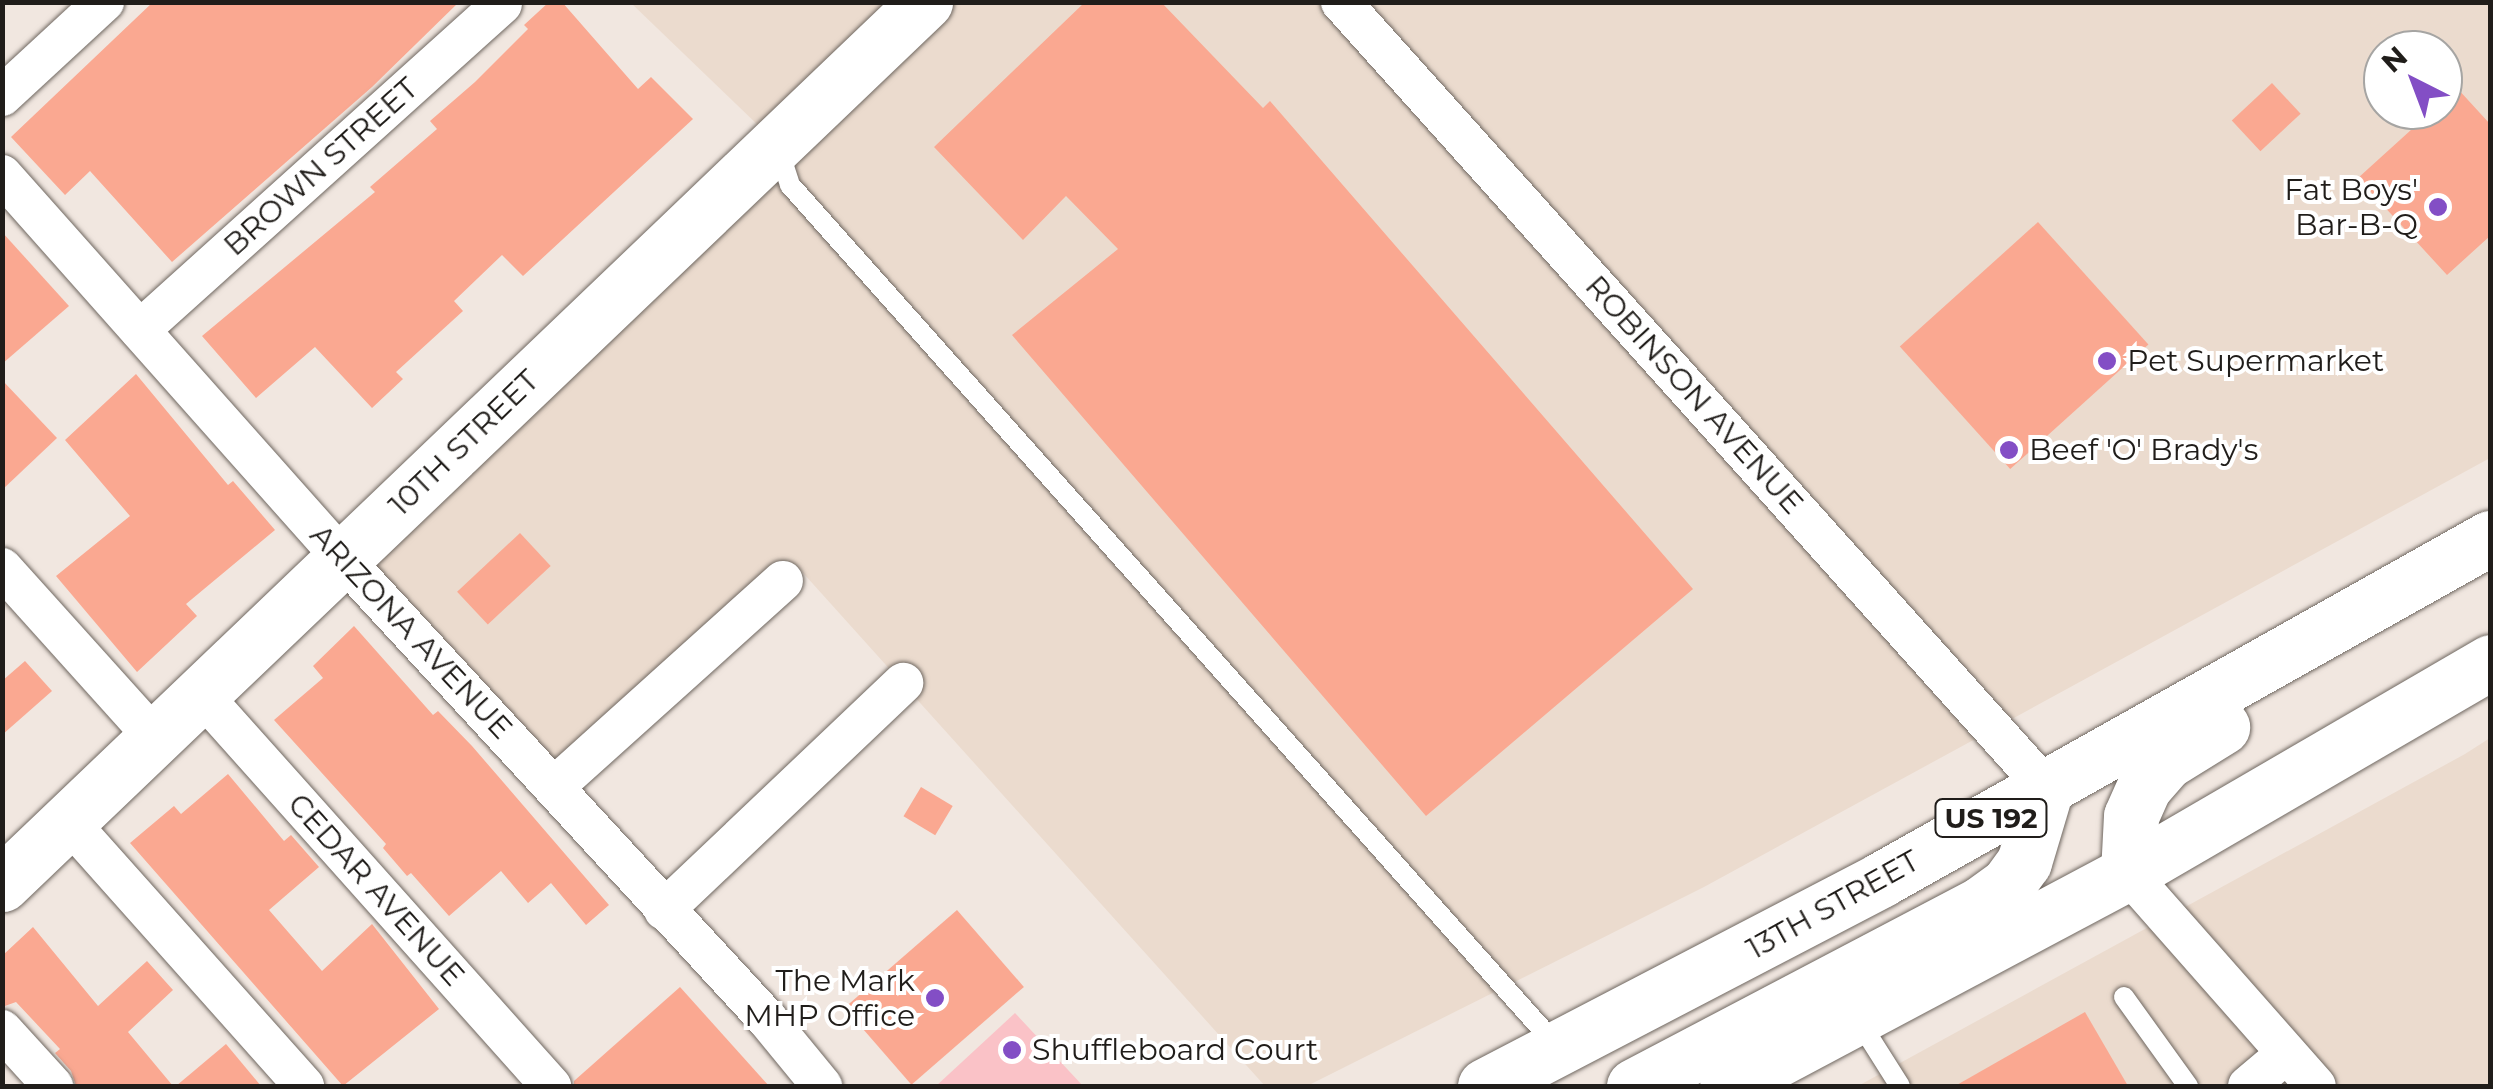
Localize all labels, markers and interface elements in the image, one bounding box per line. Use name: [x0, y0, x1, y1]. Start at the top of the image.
north arrow: [2363, 30, 2463, 130]
text: N: [2374, 39, 2414, 79]
street label: BROWN STREET: [217, 71, 425, 263]
place label: Fat Boys' Bar-B-Q: [2284, 172, 2418, 242]
marker: Fat Boys' Bar-B-Q: [2427, 196, 2449, 218]
street label: ROBINSON AVENUE: [1578, 269, 1810, 521]
place label: Pet Supermarket: [2127, 343, 2384, 379]
marker: Pet Supermarket: [2096, 350, 2118, 372]
street label: 10TH STREET: [382, 363, 546, 523]
place label: Beef 'O' Brady's: [2029, 432, 2258, 468]
marker: Beef 'O' Brady's: [1998, 439, 2020, 461]
street label: ARIZONA AVENUE: [302, 517, 520, 747]
street label: CEDAR AVENUE: [280, 787, 472, 993]
road number: US 192: [1934, 795, 2048, 841]
street label: 13TH STREET: [1741, 843, 1925, 967]
place label: The Mark MHP Office: [744, 963, 915, 1034]
marker: The Mark MHP Office: [924, 987, 946, 1009]
place label: Shuffleboard Court: [1032, 1032, 1318, 1068]
marker: Shuffleboard Court: [1001, 1039, 1023, 1061]

